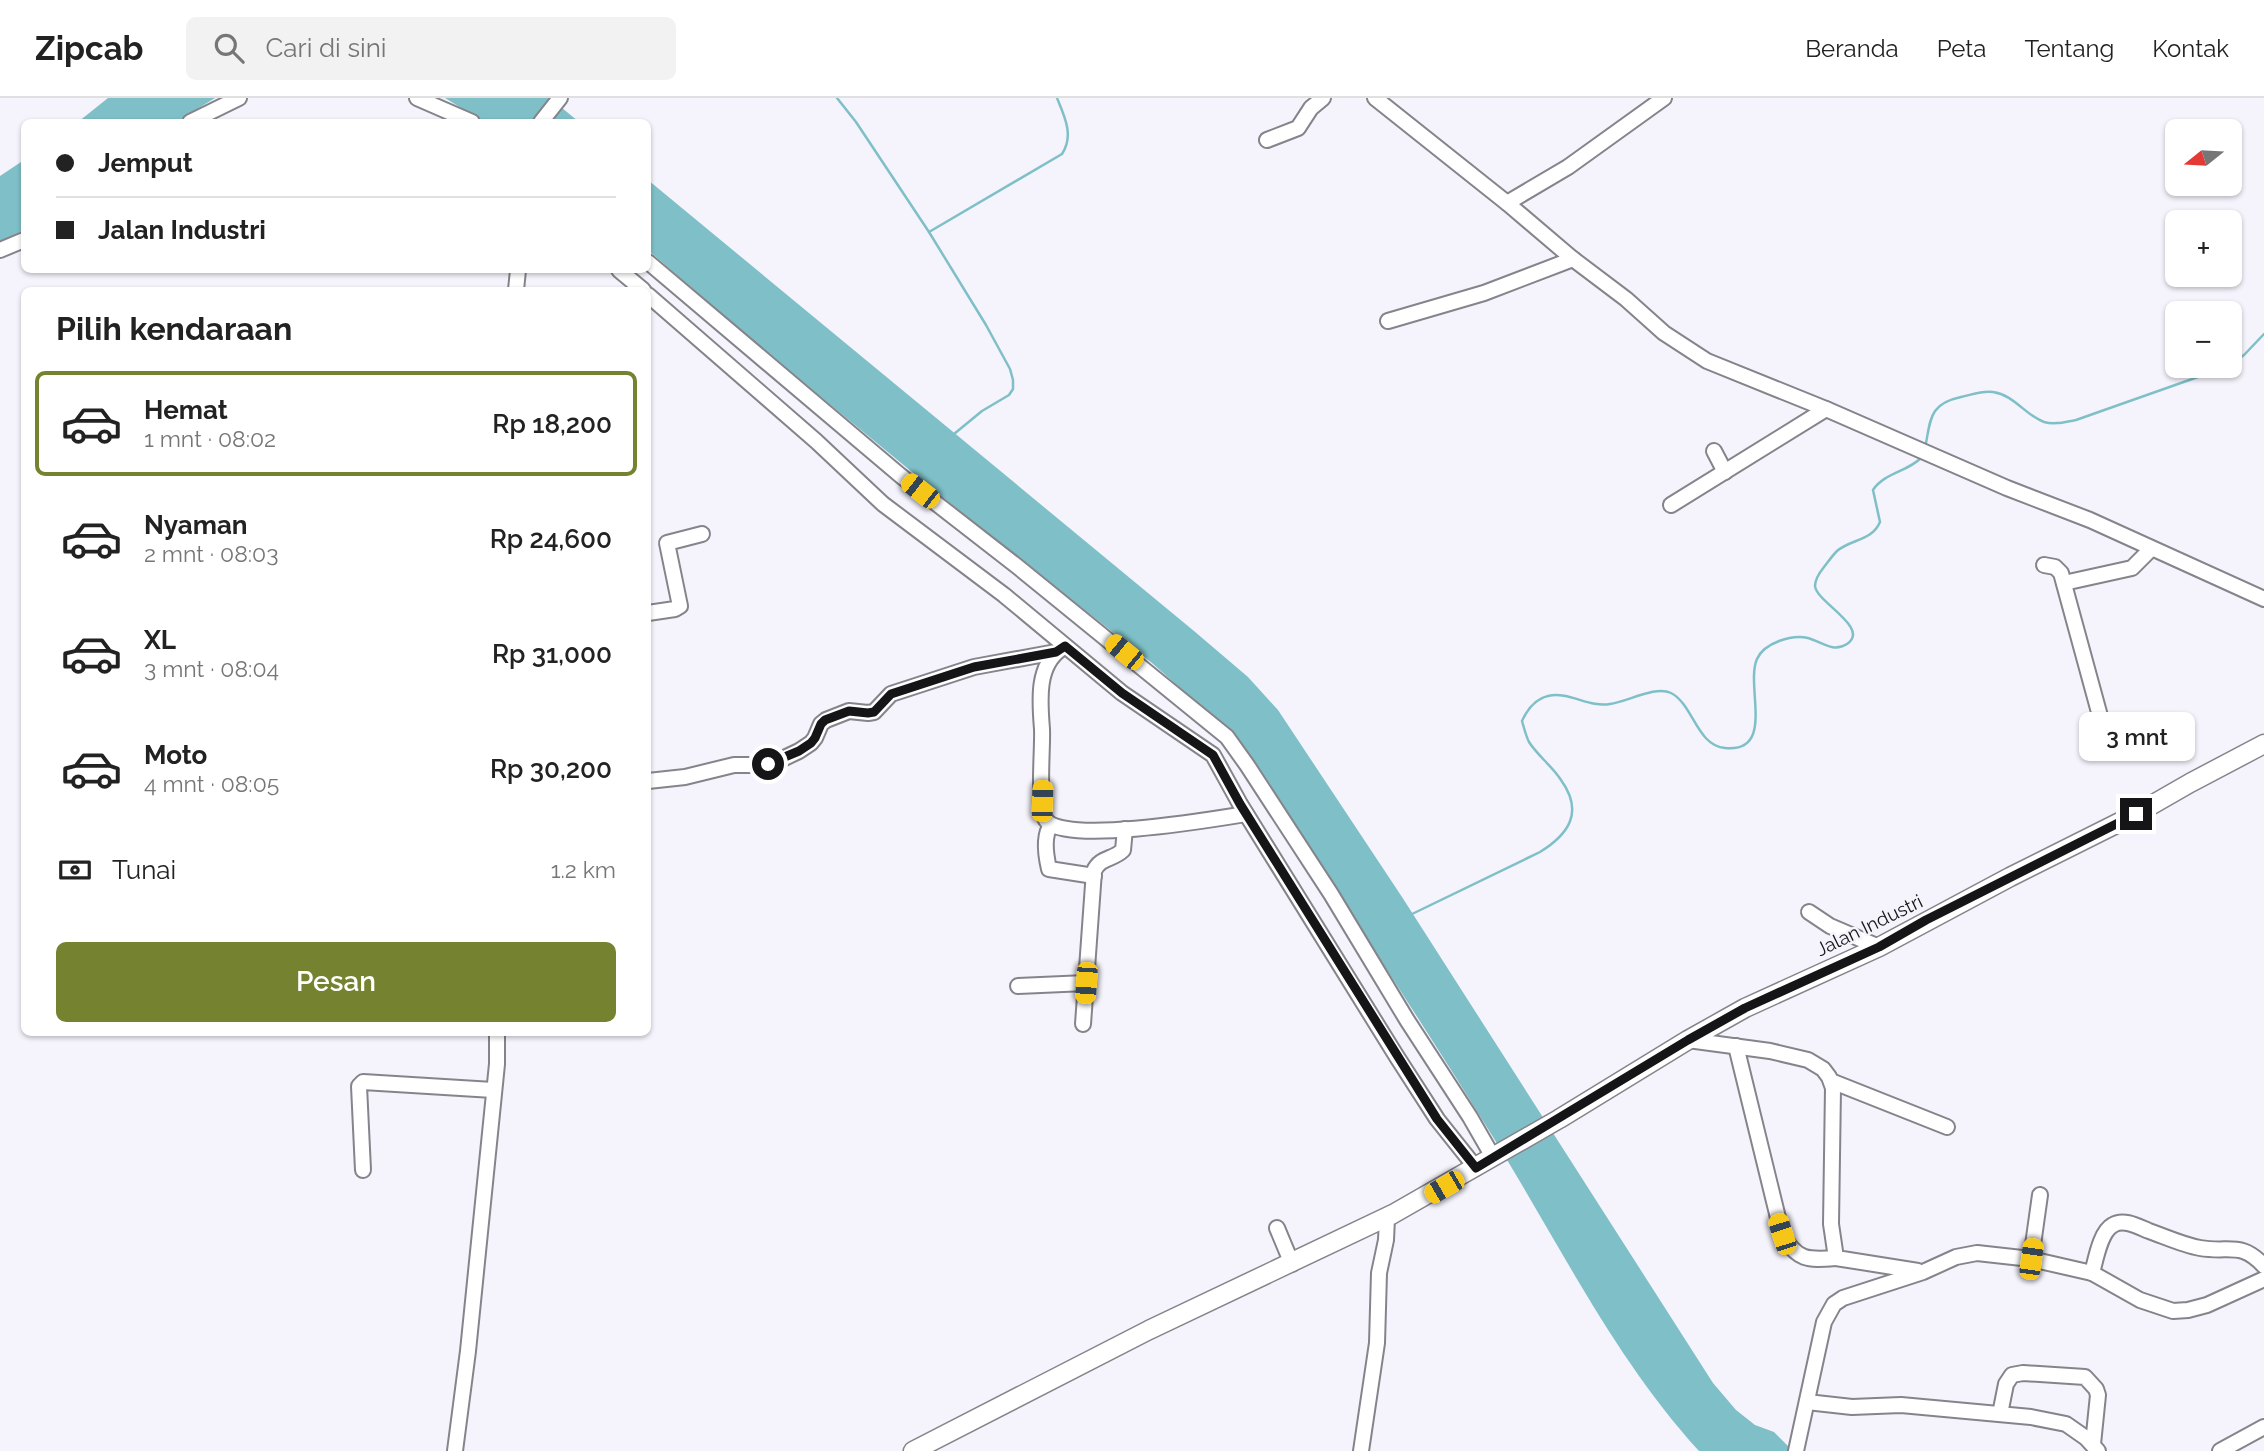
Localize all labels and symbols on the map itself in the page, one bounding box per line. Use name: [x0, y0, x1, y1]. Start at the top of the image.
north arrow: [2165, 119, 2242, 196]
car: [897, 470, 944, 512]
car: [1102, 631, 1147, 673]
callout: 3 mnt: [2078, 712, 2194, 762]
route start: [752, 748, 784, 780]
car: [1031, 780, 1054, 822]
route end: [2120, 798, 2152, 830]
street label: Jalan Industri: [1812, 890, 1926, 960]
car: [1075, 961, 1098, 1005]
car: [1421, 1167, 1468, 1207]
car: [1766, 1211, 1799, 1257]
car: [2018, 1237, 2045, 1281]

